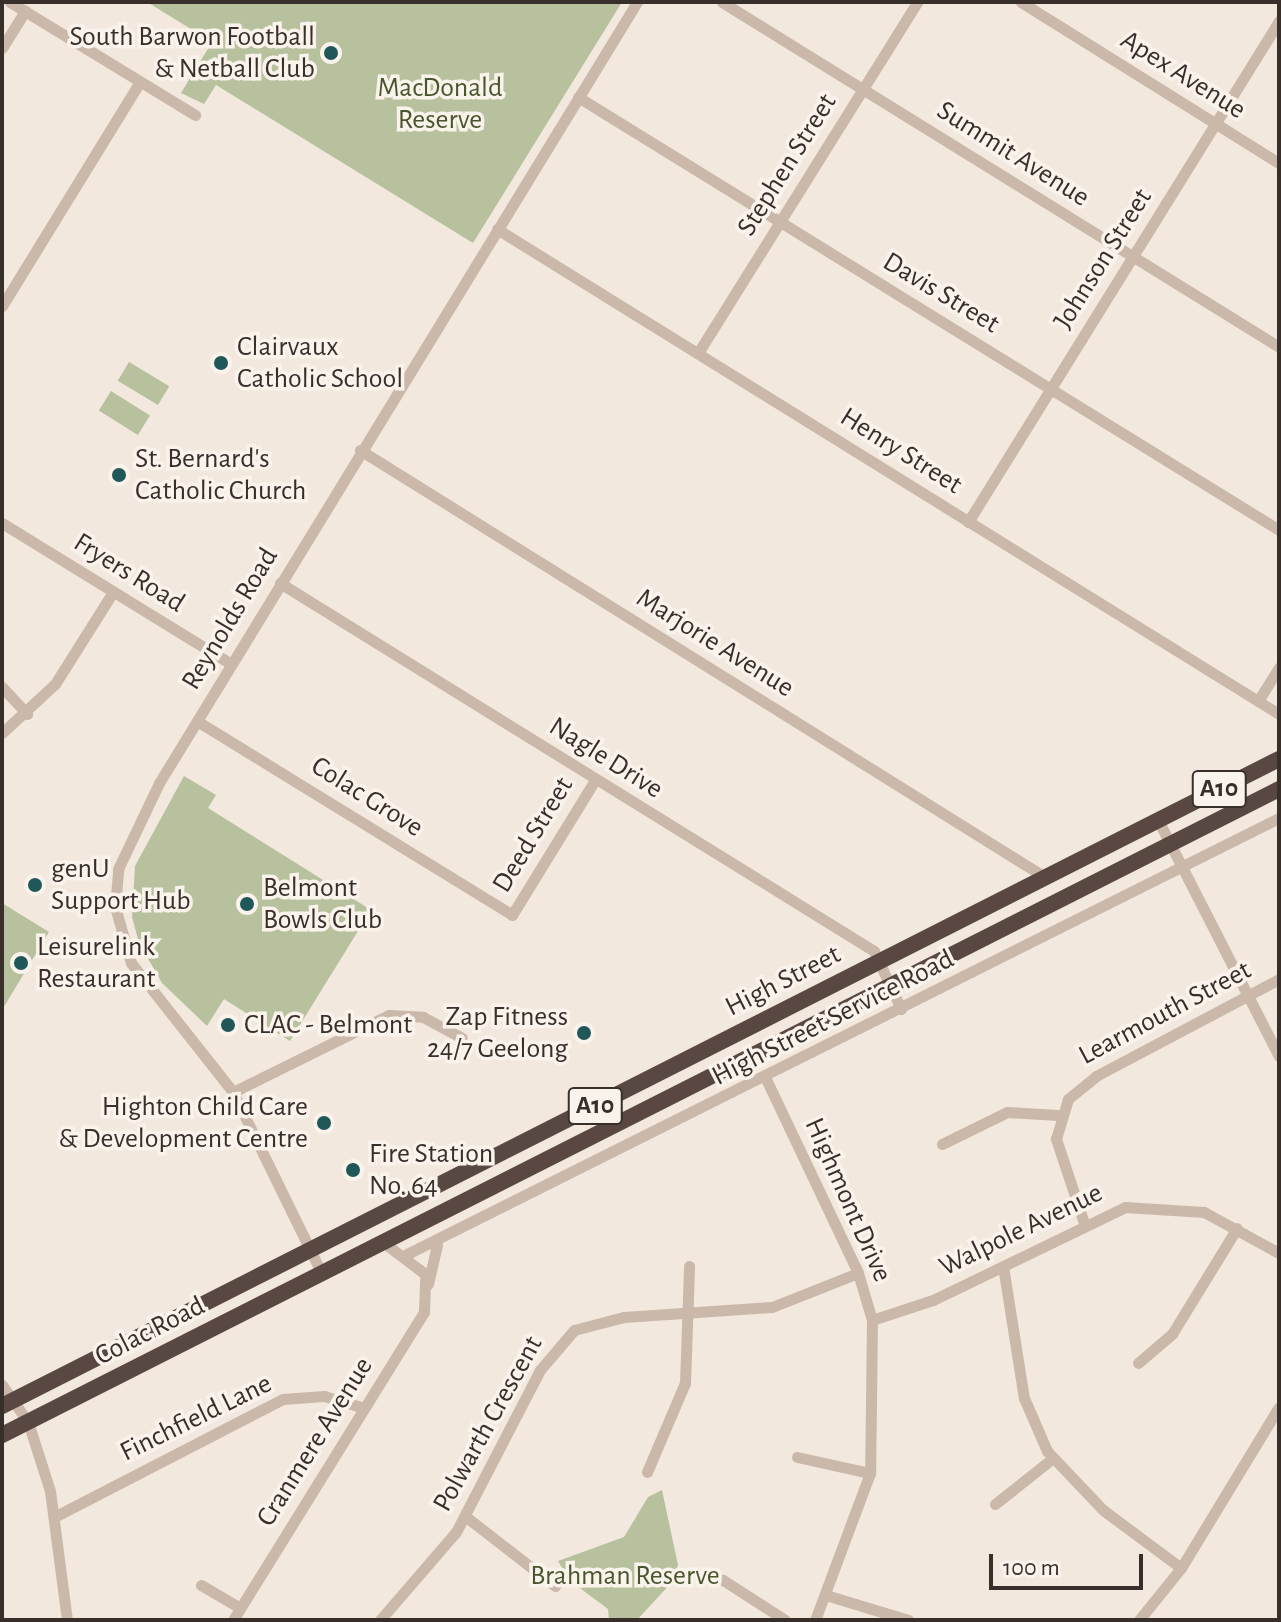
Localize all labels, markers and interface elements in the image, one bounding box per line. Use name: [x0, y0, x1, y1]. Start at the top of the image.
place label: South Barwon Football & Netball Club: [69, 20, 315, 86]
street label: Apex Avenue: [1114, 23, 1252, 127]
marker: South Barwon Football & Netball Club: [322, 44, 340, 62]
park label: MacDonald Reserve: [378, 71, 502, 137]
street label: Stephen Street: [730, 88, 844, 242]
street label: Summit Avenue: [930, 94, 1096, 214]
street label: Johnson Street: [1047, 183, 1159, 335]
street label: Davis Street: [877, 245, 1005, 341]
place label: Clairvaux Catholic School: [237, 330, 403, 396]
marker: Clairvaux Catholic School: [212, 354, 230, 372]
street label: Henry Street: [834, 400, 968, 502]
place label: St. Bernard's Catholic Church: [135, 442, 306, 508]
marker: St. Bernard's Catholic Church: [110, 466, 128, 484]
street label: Fryers Road: [67, 526, 191, 620]
street label: Reynolds Road: [174, 542, 286, 696]
street label: Marjorie Avenue: [630, 581, 800, 705]
street label: Nagle Drive: [543, 710, 669, 806]
street label: Colac Grove: [305, 749, 429, 845]
road number: A10: [1191, 767, 1247, 811]
street label: Deed Street: [485, 771, 581, 899]
place label: genU Support Hub: [51, 852, 191, 918]
place label: Belmont Bowls Club: [263, 871, 382, 937]
marker: genU Support Hub: [26, 876, 44, 894]
marker: Belmont Bowls Club: [238, 895, 256, 913]
place label: Leisurelink Restaurant: [37, 930, 155, 996]
street label: High Street: [720, 938, 846, 1024]
street label: High Street Service Road: [706, 942, 960, 1094]
street label: Learmouth Street: [1073, 953, 1257, 1073]
marker: Leisurelink Restaurant: [12, 954, 30, 972]
place label: Zap Fitness 24/7 Geelong: [427, 1000, 568, 1066]
place label: CLAC - Belmont: [244, 1008, 412, 1042]
marker: CLAC - Belmont: [219, 1016, 237, 1034]
marker: Zap Fitness 24/7 Geelong: [575, 1024, 593, 1042]
road number: A10: [567, 1084, 623, 1128]
place label: Highton Child Care & Development Centre: [58, 1090, 308, 1156]
street label: Highmont Drive: [797, 1113, 899, 1287]
marker: Highton Child Care & Development Centre: [315, 1114, 333, 1132]
place label: Fire Station No. 64: [369, 1137, 493, 1203]
marker: Fire Station No. 64: [344, 1161, 362, 1179]
street label: Walpole Avenue: [934, 1176, 1108, 1284]
street label: Colac Road: [90, 1289, 210, 1373]
street label: Polwarth Crescent: [426, 1330, 550, 1518]
street label: Cranmere Avenue: [250, 1351, 380, 1533]
street label: Finchfield Lane: [115, 1367, 277, 1469]
scale bar: [993, 1538, 1147, 1588]
text: 100 m: [1003, 1556, 1060, 1580]
park label: Brahman Reserve: [530, 1559, 720, 1593]

